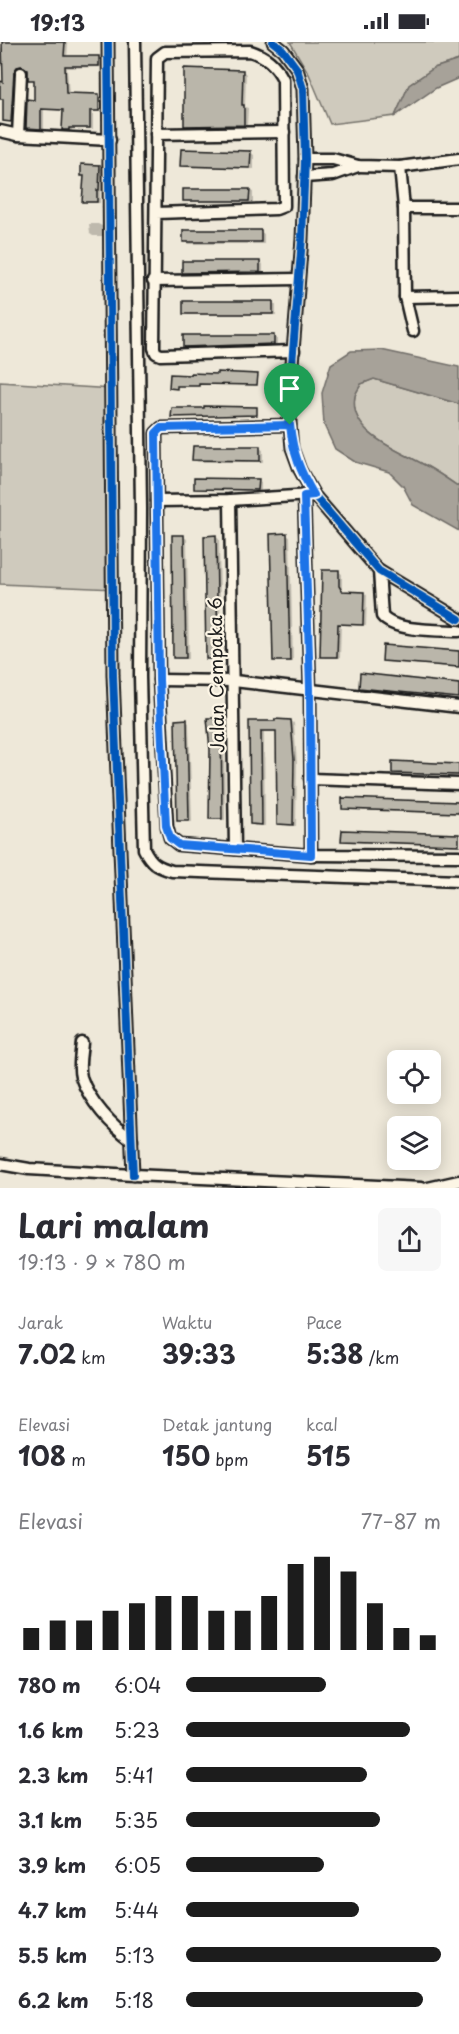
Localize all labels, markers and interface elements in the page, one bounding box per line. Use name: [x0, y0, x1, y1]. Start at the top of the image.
text: 19:13: [30, 5, 85, 38]
pin: [264, 363, 315, 425]
icon: arrive: [273, 372, 306, 405]
street label: Jalan Cempaka 6: [201, 597, 230, 753]
map controls: [387, 1050, 441, 1170]
button: locate: [387, 1050, 441, 1104]
button: layers: [387, 1116, 441, 1170]
text: Lari malam: [18, 1199, 210, 1249]
button: share: [378, 1208, 441, 1271]
text: 19:13 · 9 × 780 m: [18, 1247, 186, 1277]
text: Jarak: [18, 1310, 63, 1334]
text: Waktu: [162, 1310, 212, 1334]
text: Pace: [306, 1310, 342, 1334]
text: 7.02: [18, 1334, 76, 1373]
text: 39:33: [162, 1334, 236, 1373]
text: 5:38: [306, 1334, 364, 1373]
text: km: [76, 1345, 105, 1369]
text: /km: [364, 1345, 399, 1369]
text: Elevasi: [18, 1412, 70, 1436]
text: Detak jantung: [162, 1412, 272, 1436]
text: kcal: [306, 1412, 338, 1436]
text: 108: [18, 1436, 66, 1475]
text: 150: [162, 1436, 210, 1475]
text: 515: [306, 1436, 351, 1475]
text: m: [66, 1447, 86, 1471]
text: bpm: [210, 1447, 249, 1471]
text: Elevasi: [18, 1506, 83, 1536]
text: 77–87 m: [361, 1506, 441, 1536]
text: 780 m: [18, 1670, 81, 1700]
text: 6:04: [114, 1670, 162, 1700]
text: 1.6 km: [18, 1715, 83, 1745]
text: 5:23: [114, 1715, 160, 1745]
text: 2.3 km: [18, 1760, 88, 1790]
text: 5:41: [114, 1760, 154, 1790]
text: 3.1 km: [18, 1805, 82, 1835]
text: 5:35: [114, 1805, 158, 1835]
text: 3.9 km: [18, 1850, 86, 1880]
text: 6:05: [114, 1850, 161, 1880]
text: 4.7 km: [18, 1895, 87, 1925]
text: 5:44: [114, 1895, 159, 1925]
text: 5.5 km: [18, 1940, 87, 1970]
text: 5:13: [114, 1940, 155, 1970]
text: 6.2 km: [18, 1985, 89, 2015]
text: 5:18: [114, 1985, 154, 2015]

